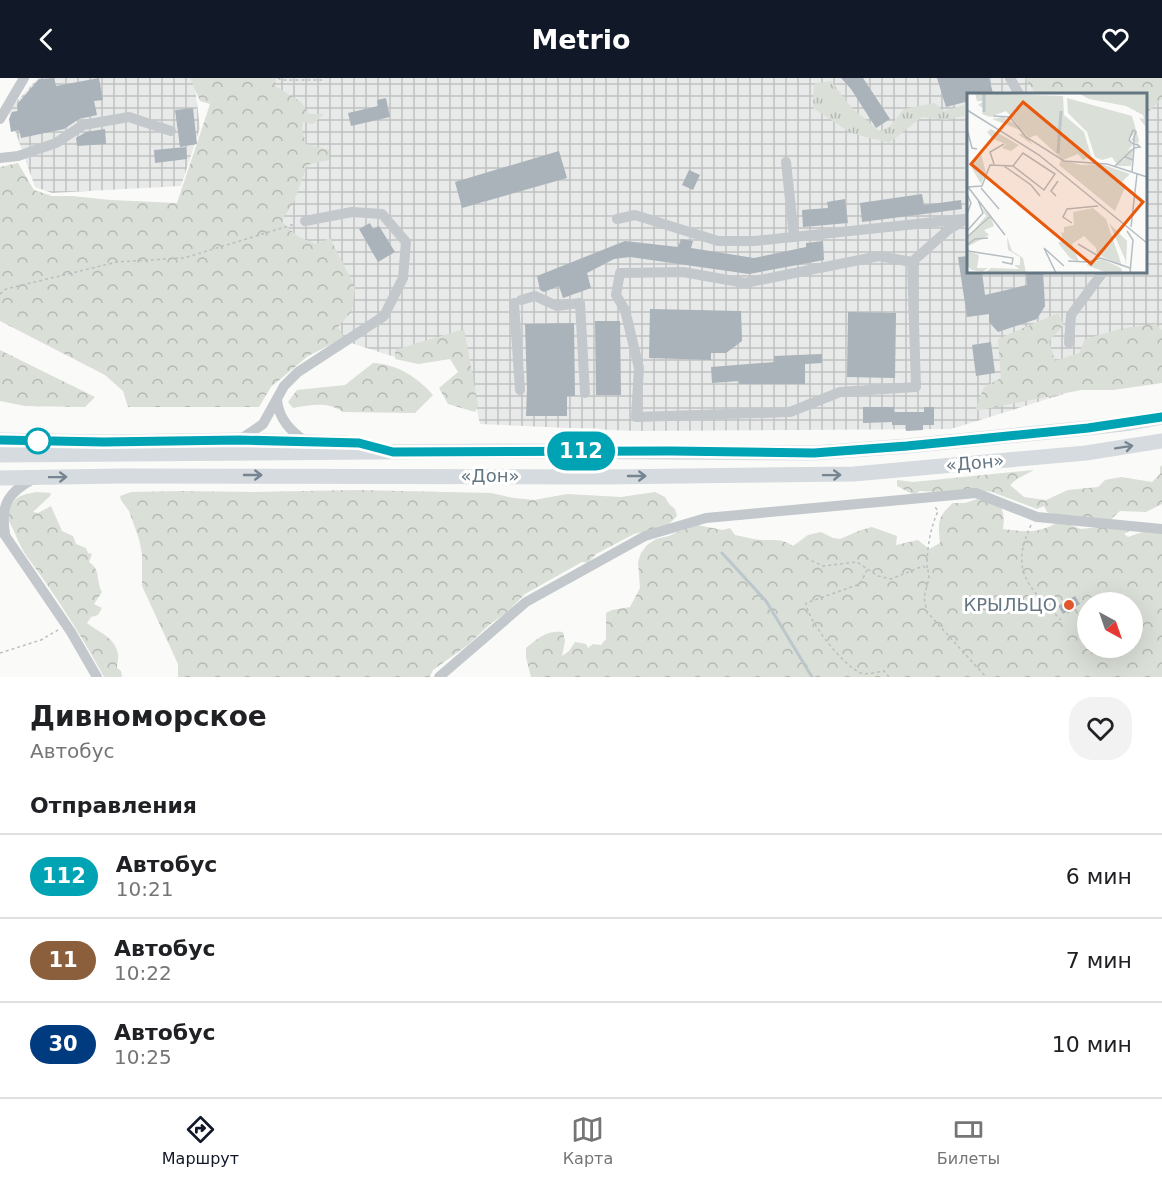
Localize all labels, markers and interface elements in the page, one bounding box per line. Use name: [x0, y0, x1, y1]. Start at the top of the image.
icon: back: [30, 23, 63, 56]
icon: heart: [1099, 23, 1132, 56]
text: Metrio: [531, 24, 631, 55]
inset map: [967, 93, 1147, 273]
unlabelled marker: [25, 428, 51, 454]
line badge: 112: [546, 432, 616, 470]
text: 112: [559, 439, 603, 463]
one-way arrow: [1114, 442, 1133, 453]
street label: «Дон»: [945, 449, 1005, 476]
street label: «Дон»: [461, 465, 519, 486]
one-way arrow: [243, 469, 263, 481]
one-way arrow: [822, 469, 842, 480]
one-way arrow: [48, 471, 68, 483]
one-way arrow: [627, 471, 647, 482]
north arrow: [1077, 592, 1143, 658]
map controls: [1077, 592, 1143, 658]
place label: КРЫЛЬЦО: [963, 594, 1057, 615]
marker: КРЫЛЬЦО: [1062, 598, 1076, 612]
button: heart: [1069, 697, 1132, 760]
text: Дивноморское: [30, 700, 267, 733]
text: Автобус: [30, 739, 115, 763]
text: Отправления: [30, 793, 197, 818]
text: Автобус: [116, 852, 217, 877]
text: 112: [42, 864, 86, 888]
text: 6 мин: [1066, 864, 1132, 889]
text: 10:21: [116, 877, 173, 901]
text: Автобус: [114, 936, 216, 961]
text: 11: [48, 948, 78, 972]
text: 7 мин: [1066, 948, 1132, 973]
text: 10:22: [114, 961, 172, 985]
text: Автобус: [114, 1020, 216, 1045]
text: 30: [48, 1032, 78, 1056]
text: 10 мин: [1052, 1032, 1132, 1057]
text: 10:25: [114, 1045, 172, 1069]
tab: Маршрут: [162, 1113, 239, 1168]
tab: Карта: [563, 1113, 613, 1168]
tab: Билеты: [937, 1113, 1000, 1168]

